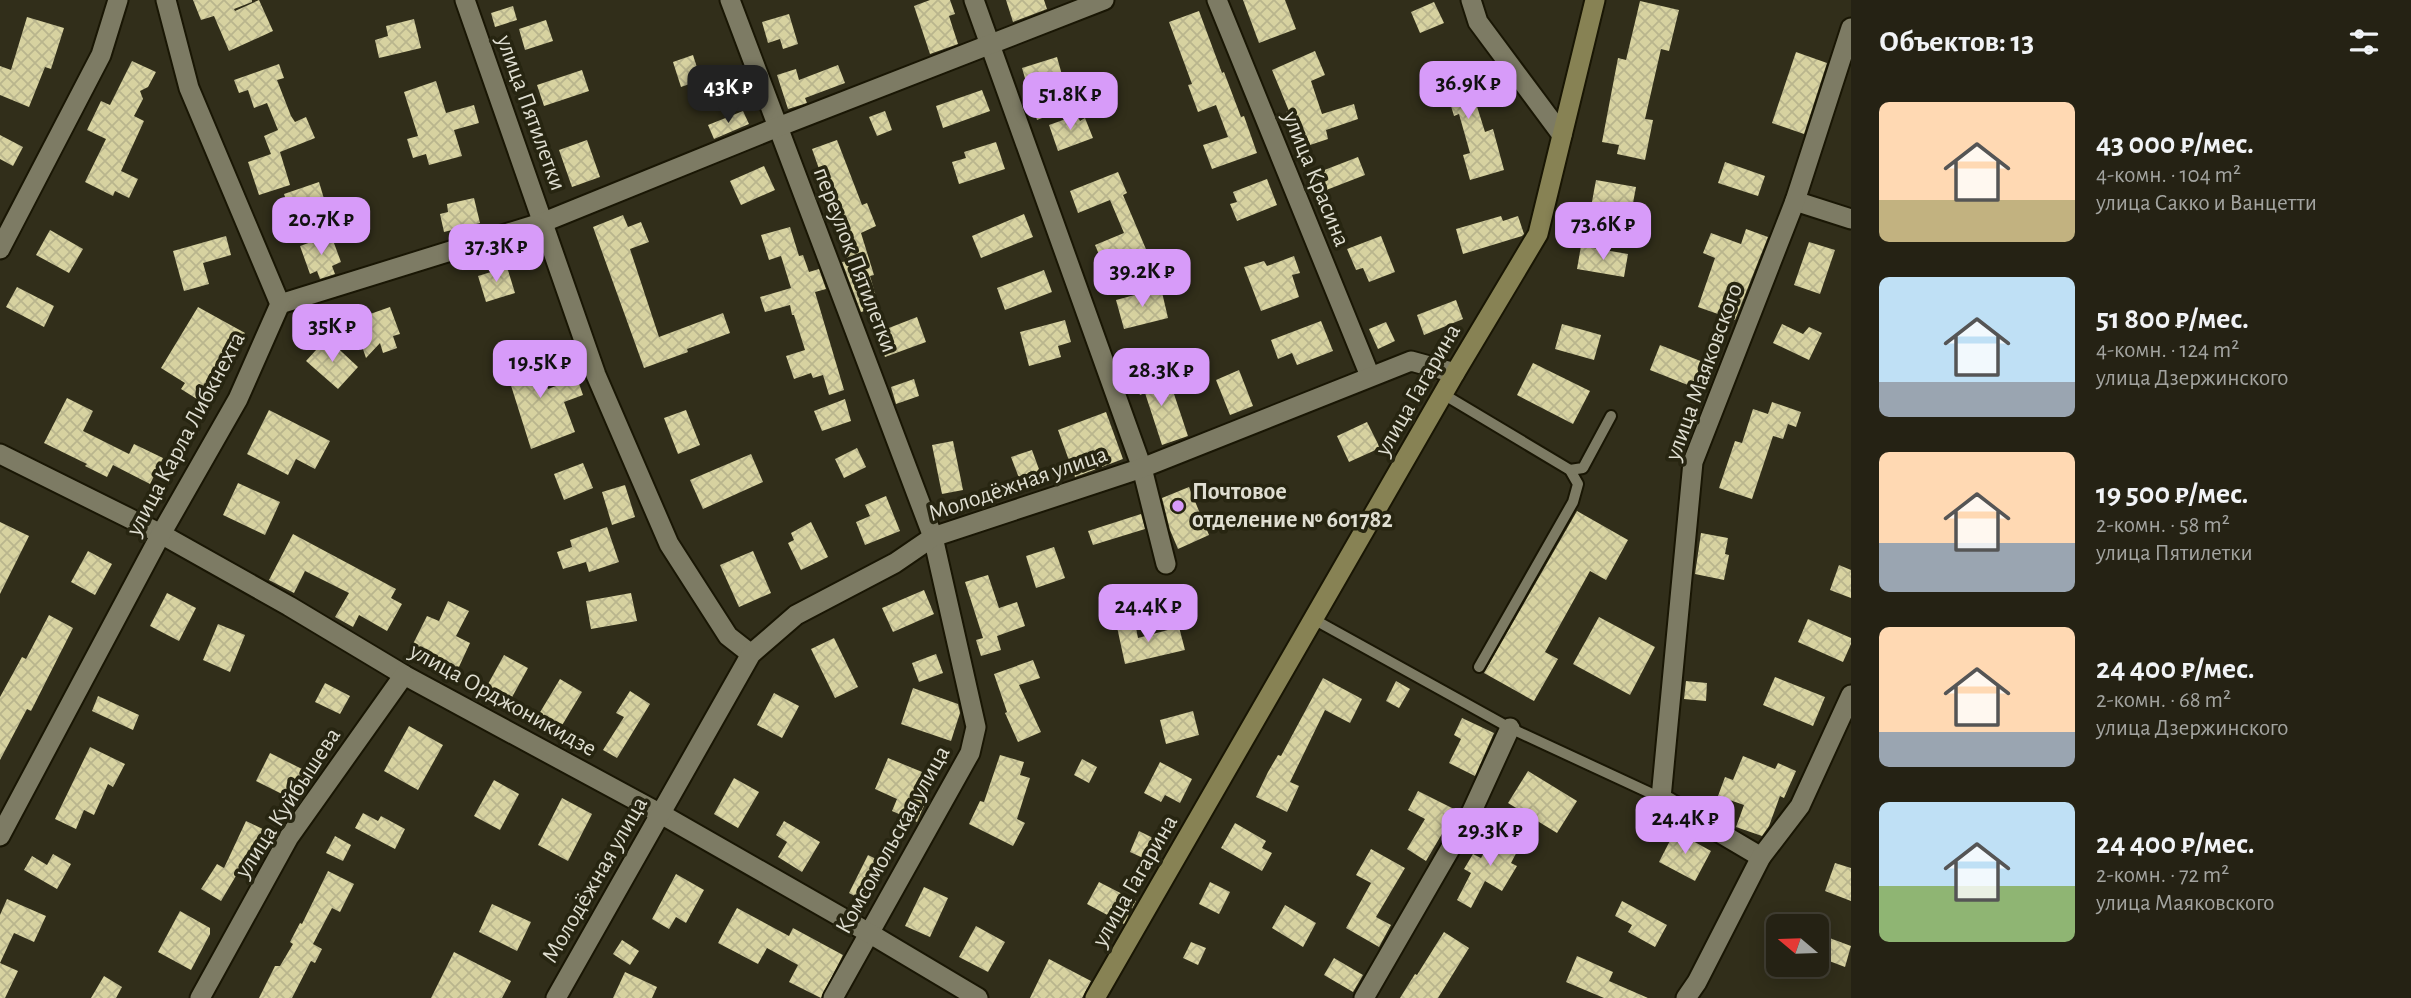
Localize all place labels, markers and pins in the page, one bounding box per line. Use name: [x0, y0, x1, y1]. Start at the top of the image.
pin: 36.9K ₽: [1403, 61, 1533, 121]
pin: 43K ₽: [679, 66, 777, 125]
pin: 51.8K ₽: [1005, 72, 1135, 132]
pin: 20.7K ₽: [256, 198, 386, 257]
pin: 73.6K ₽: [1538, 202, 1668, 262]
pin: 37.3K ₽: [431, 224, 561, 284]
pin: 39.2K ₽: [1077, 250, 1207, 309]
pin: 35K ₽: [283, 304, 381, 364]
pin: 19.5K ₽: [475, 340, 605, 400]
pin: 28.3K ₽: [1096, 348, 1226, 408]
place label: Почтовое отделение № 601782: [1192, 480, 1393, 532]
marker: Почтовое отделение № 601782: [1170, 498, 1186, 514]
pin: 24.4K ₽: [1083, 584, 1213, 644]
pin: 24.4K ₽: [1620, 796, 1750, 856]
pin: 29.3K ₽: [1425, 808, 1555, 868]

